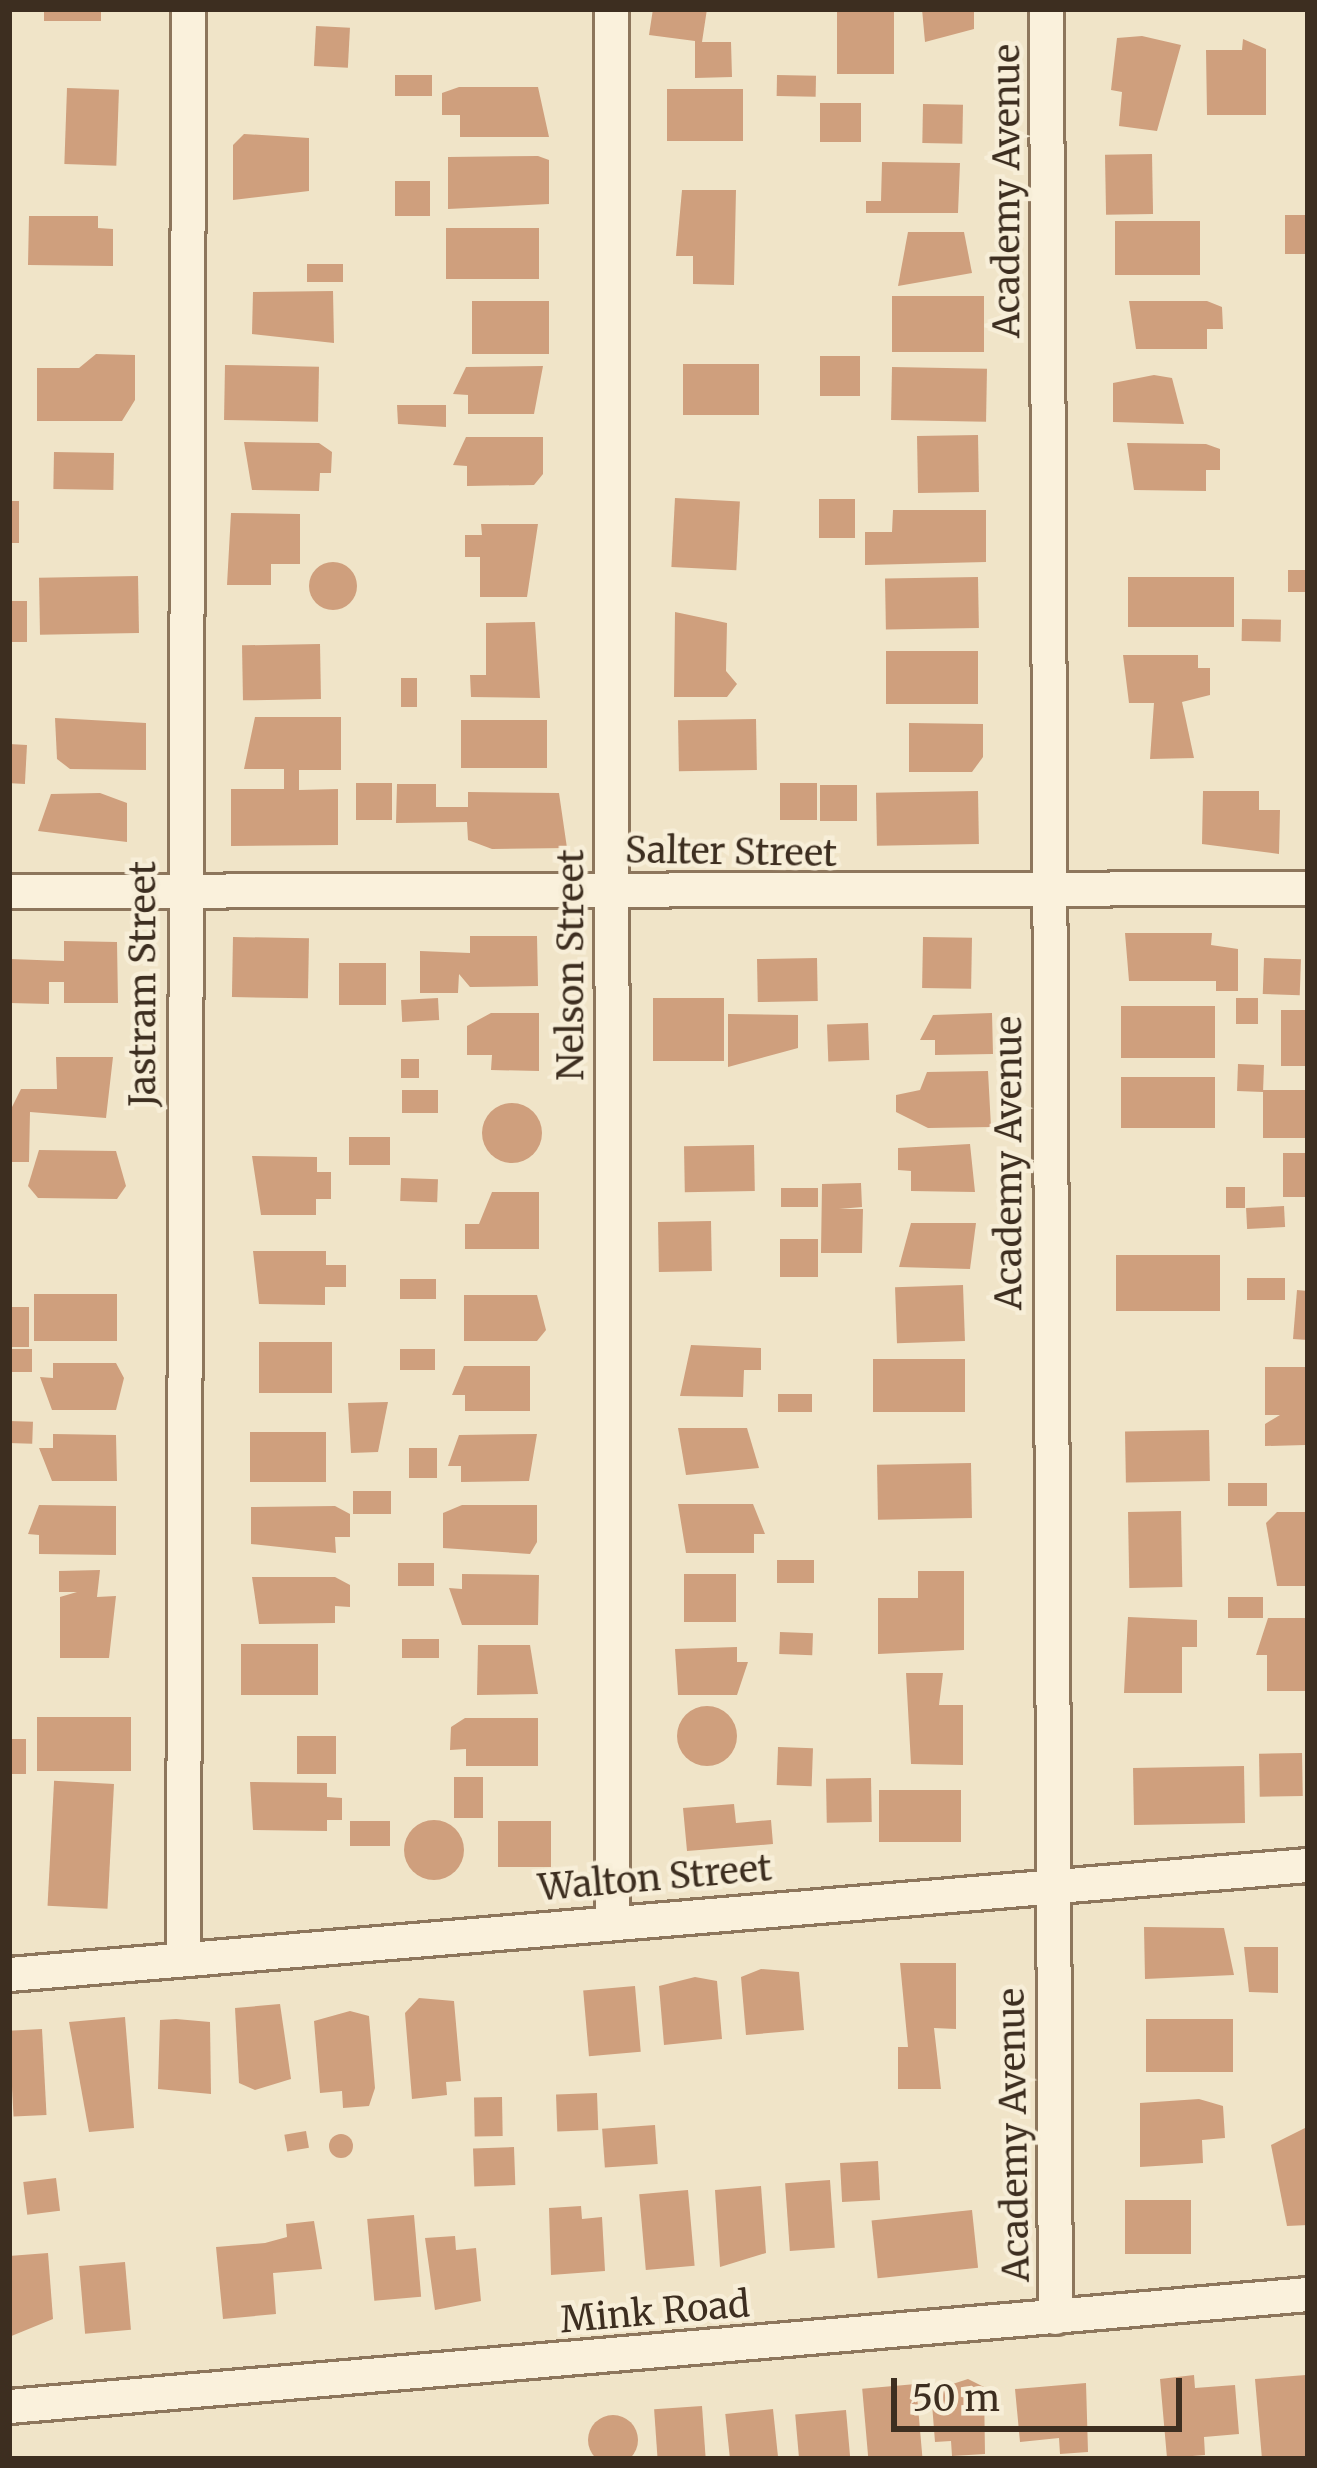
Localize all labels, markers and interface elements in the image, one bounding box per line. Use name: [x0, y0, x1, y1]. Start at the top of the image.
street label: Academy Avenue: [985, 44, 1029, 338]
street label: Salter Street: [625, 829, 837, 875]
street label: Nelson Street: [549, 849, 593, 1081]
street label: Jastram Street: [121, 861, 165, 1107]
street label: Academy Avenue: [987, 1016, 1031, 1310]
street label: Walton Street: [536, 1846, 774, 1910]
street label: Academy Avenue: [990, 1988, 1038, 2282]
street label: Mink Road: [559, 2282, 751, 2342]
scale bar: [897, 2354, 1188, 2428]
text: 50 m: [912, 2376, 1000, 2421]

